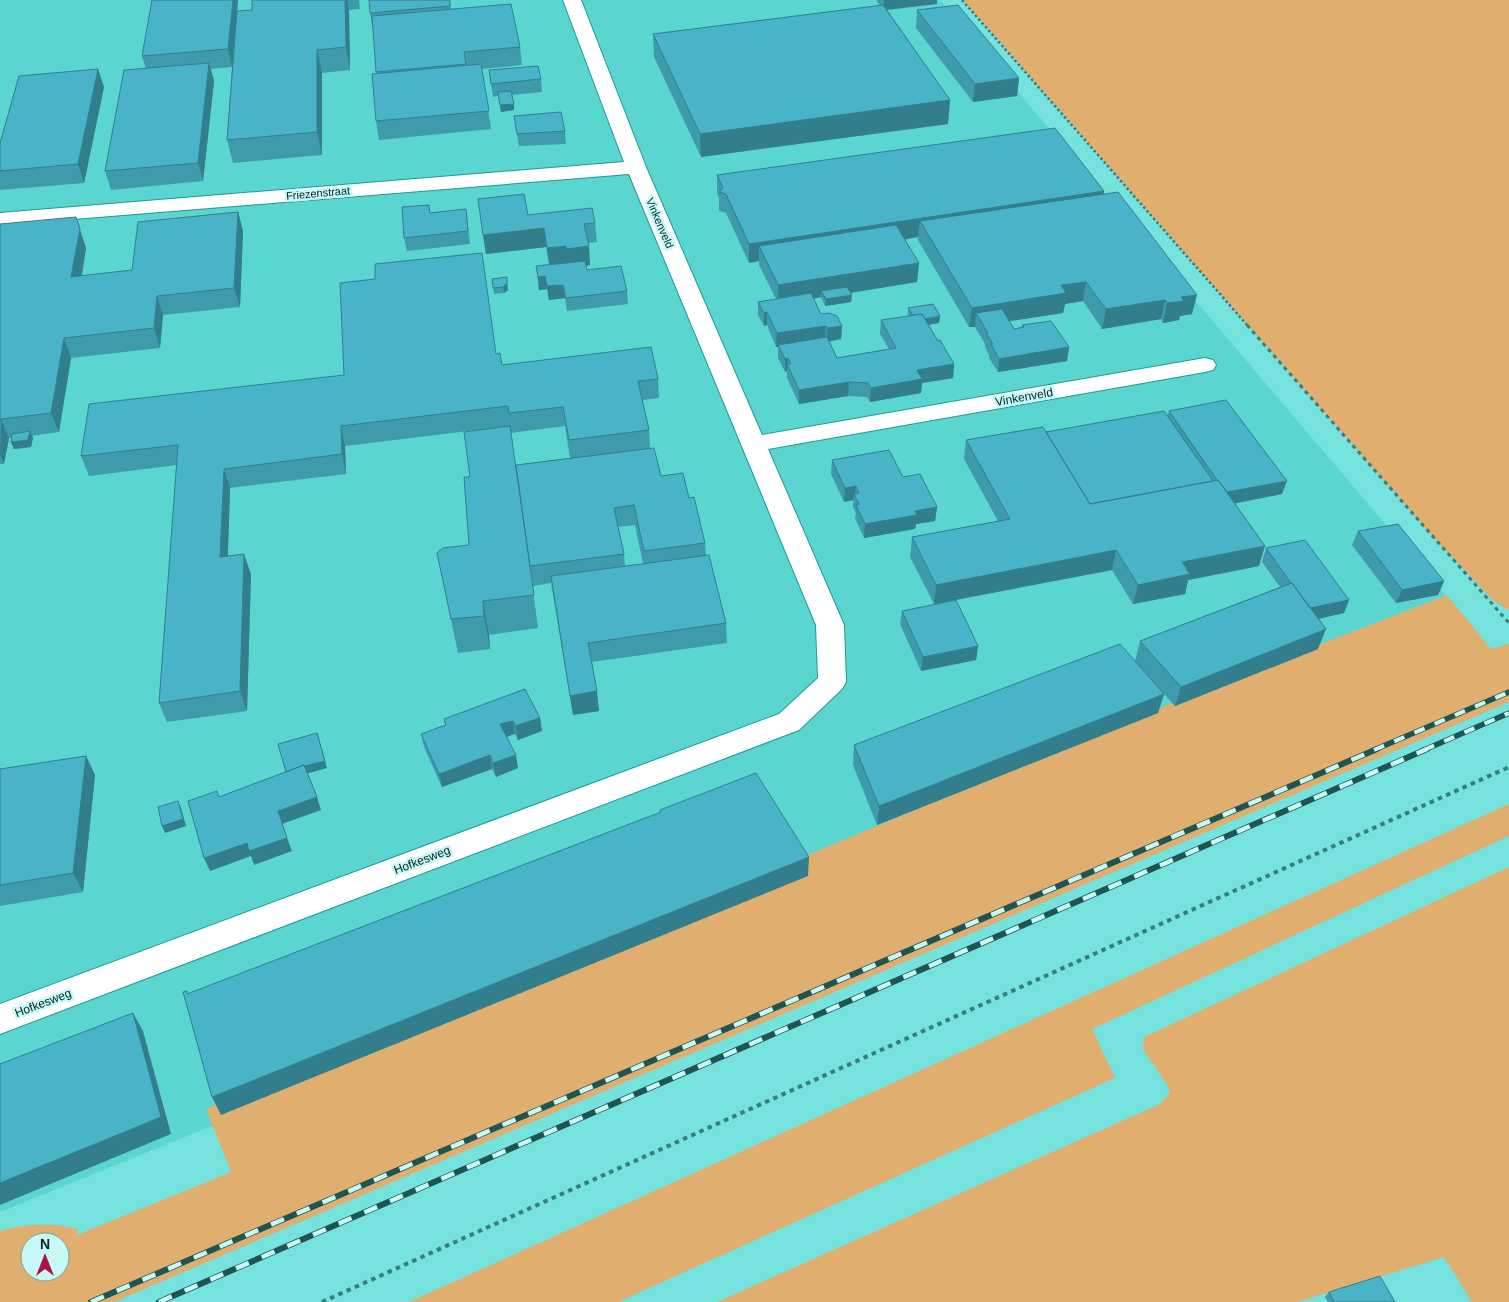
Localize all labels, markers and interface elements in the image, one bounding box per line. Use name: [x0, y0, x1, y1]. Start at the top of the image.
street label: Friezenstraat: [285, 184, 351, 202]
street label: Vinkenveld: [644, 196, 676, 250]
street label: Vinkenveld: [994, 385, 1054, 409]
street label: Hofkesweg: [392, 843, 452, 877]
street label: Hofkesweg: [13, 986, 73, 1020]
north arrow: [20, 1232, 70, 1282]
text: N: [40, 1236, 50, 1252]

